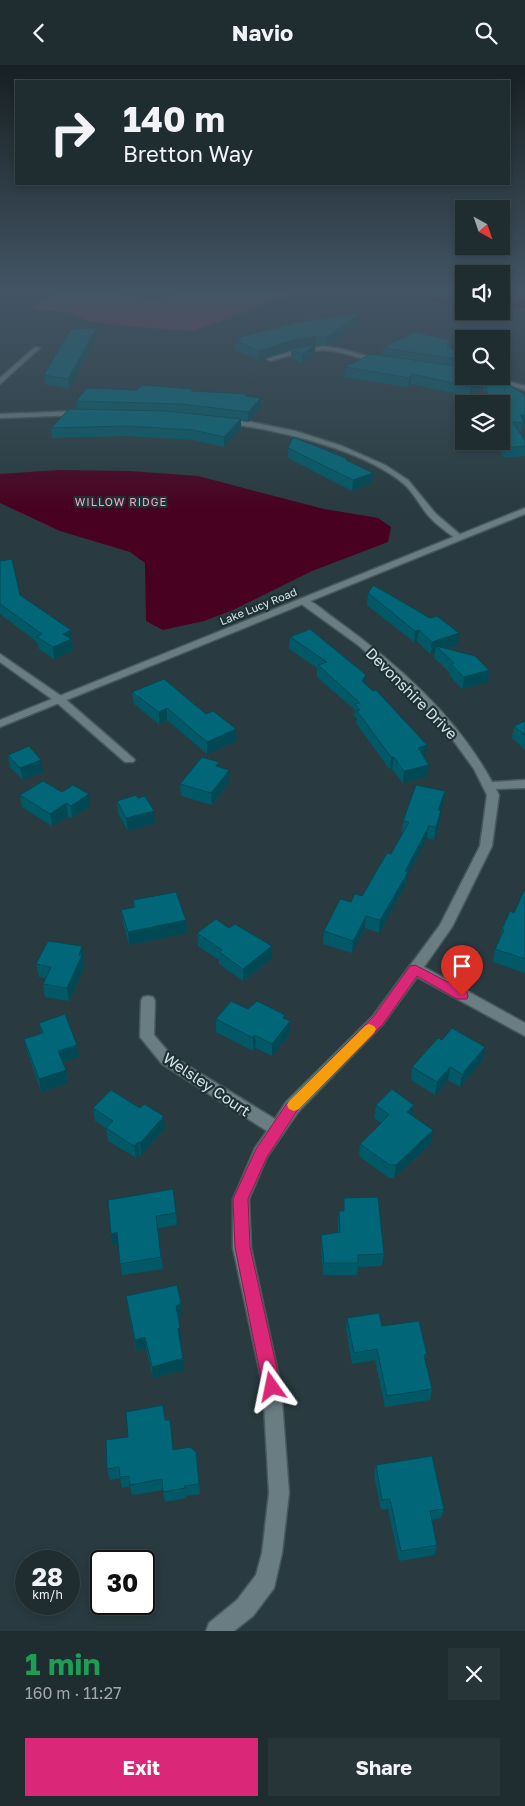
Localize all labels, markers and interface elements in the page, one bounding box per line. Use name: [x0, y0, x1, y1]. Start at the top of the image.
icon: back: [25, 19, 53, 47]
text: Navio: [232, 19, 293, 46]
icon: search: [472, 19, 500, 47]
text: 140 m: [123, 98, 225, 140]
icon: right: [40, 100, 105, 165]
text: Bretton Way: [123, 140, 253, 167]
north arrow: [455, 200, 510, 255]
map controls: [455, 200, 510, 450]
button: sound: [455, 265, 510, 320]
button: search: [455, 330, 510, 385]
button: layers: [455, 395, 510, 450]
district label: WILLOW RIDGE: [75, 495, 167, 508]
street label: Lake Lucy Road: [218, 585, 298, 627]
street label: Devonshire Drive: [363, 644, 462, 743]
pin: [441, 945, 483, 996]
icon: arrive: [448, 952, 476, 980]
street label: Welsley Court: [160, 1048, 254, 1120]
position arrow: [245, 1360, 297, 1412]
speed limit sign: 30: [90, 1550, 155, 1615]
text: 28: [32, 1561, 63, 1592]
text: km/h: [32, 1587, 63, 1602]
text: 1 min: [25, 1646, 101, 1682]
button: close: [448, 1648, 500, 1700]
text: 160 m · 11:27: [25, 1683, 121, 1703]
button: Exit: [25, 1738, 258, 1796]
button: Share: [268, 1738, 500, 1796]

